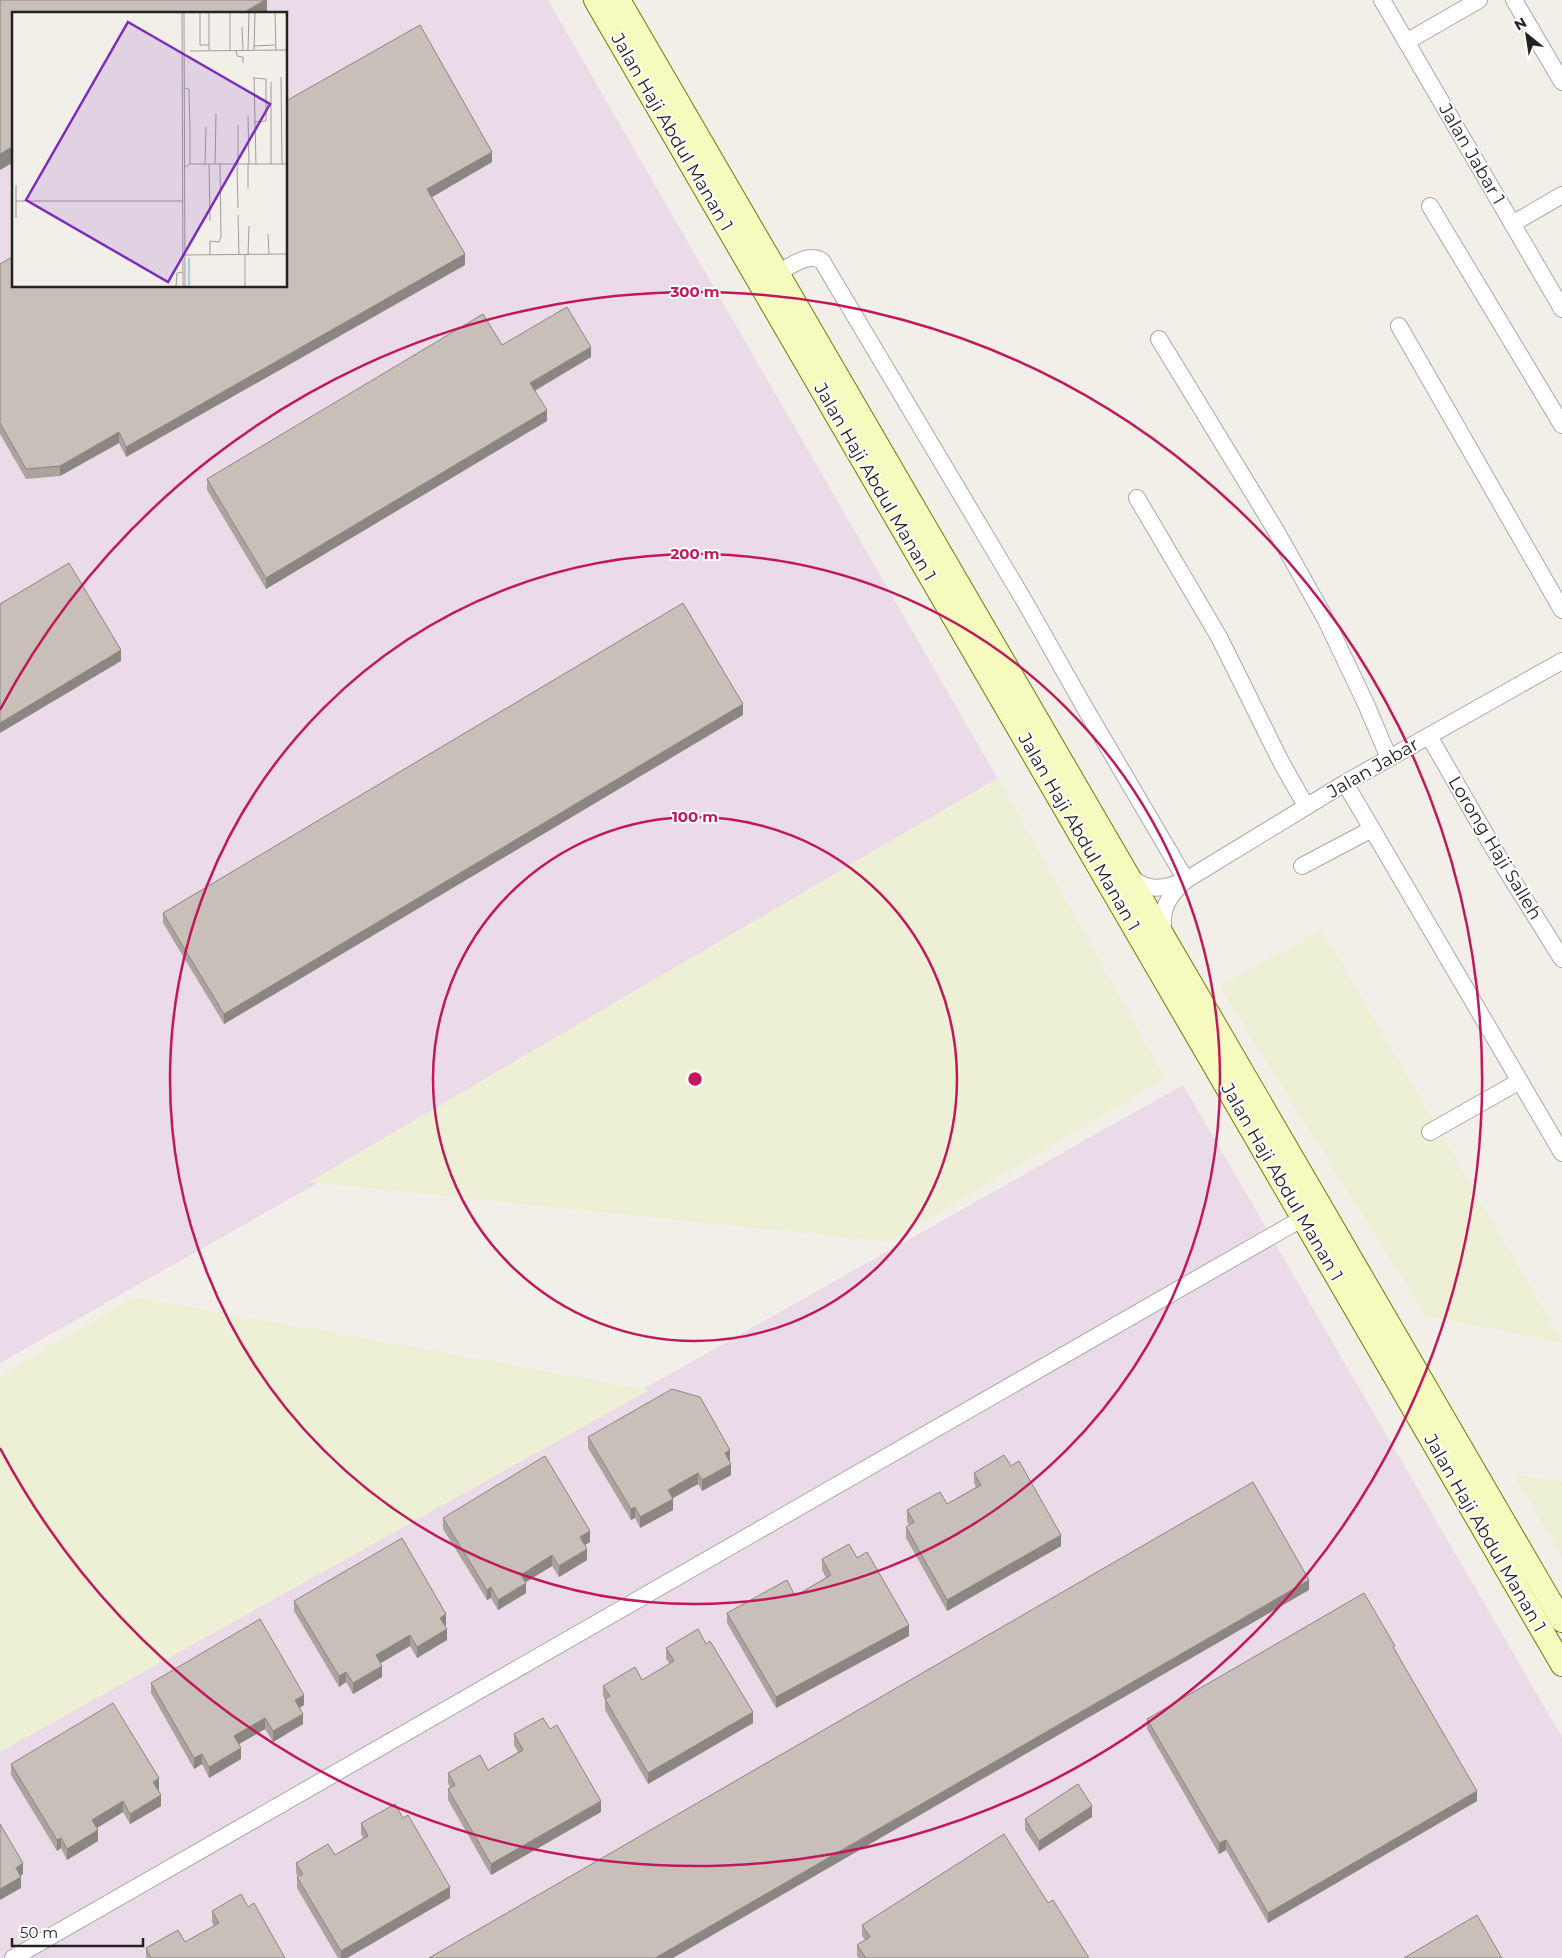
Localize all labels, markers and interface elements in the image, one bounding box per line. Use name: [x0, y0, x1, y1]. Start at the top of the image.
north arrow: [1502, 10, 1552, 60]
inset map: [12, 12, 288, 288]
text: N: [1511, 13, 1530, 34]
street label: Jalan Haji Abdul Manan 1: [606, 28, 738, 235]
street label: Jalan Jabar 1: [1434, 99, 1510, 208]
text: 300 m: [669, 282, 720, 301]
street label: Jalan Haji Abdul Manan 1: [809, 378, 941, 585]
text: 200 m: [670, 544, 720, 563]
street label: Jalan Haji Abdul Manan 1: [1013, 728, 1145, 935]
street label: Jalan Jabar: [1323, 733, 1422, 803]
street label: Lorong Haji Salleh: [1443, 772, 1547, 924]
text: 100 m: [672, 807, 718, 826]
centre of rings: [686, 1070, 704, 1088]
street label: Jalan Haji Abdul Manan 1: [1216, 1078, 1348, 1285]
street label: Jalan Haji Abdul Manan 1: [1419, 1429, 1551, 1636]
scale bar: [12, 1916, 144, 1948]
text: 50 m: [20, 1923, 58, 1942]

